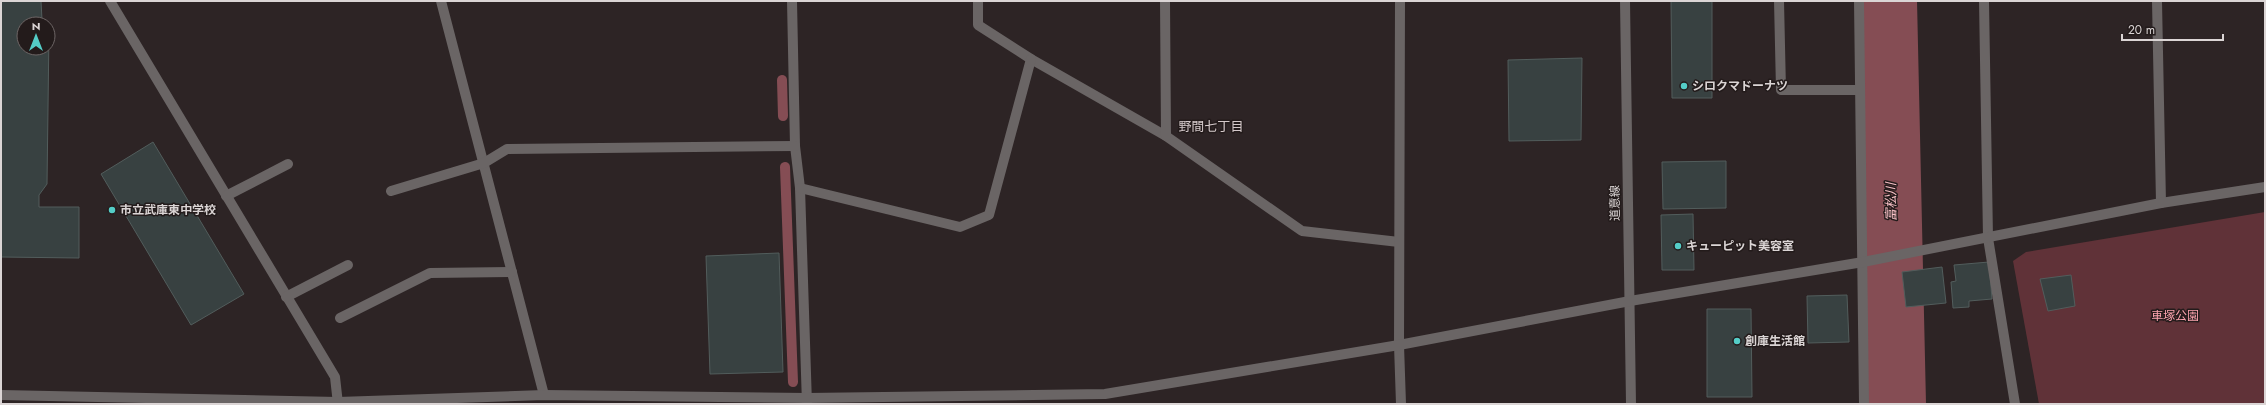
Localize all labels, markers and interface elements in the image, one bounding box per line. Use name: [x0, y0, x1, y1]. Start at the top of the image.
north arrow: [16, 16, 56, 56]
scale bar: [2122, 16, 2223, 42]
text: N: [32, 18, 40, 34]
text: 20 m: [2128, 21, 2155, 39]
place label: シロクマドーナツ: [1692, 77, 1788, 95]
marker: シロクマドーナツ: [1679, 81, 1689, 91]
district label: 野間七丁目: [1178, 117, 1244, 136]
water label: 富松川: [1881, 180, 1901, 222]
street label: 道意線: [1606, 185, 1624, 221]
place label: 市立武庫東中学校: [120, 201, 216, 219]
marker: 市立武庫東中学校: [107, 205, 117, 215]
place label: キューピット美容室: [1686, 237, 1794, 255]
marker: キューピット美容室: [1673, 241, 1683, 251]
park label: 車塚公園: [2151, 307, 2199, 325]
place label: 創庫生活館: [1745, 332, 1805, 350]
marker: 創庫生活館: [1732, 336, 1742, 346]

